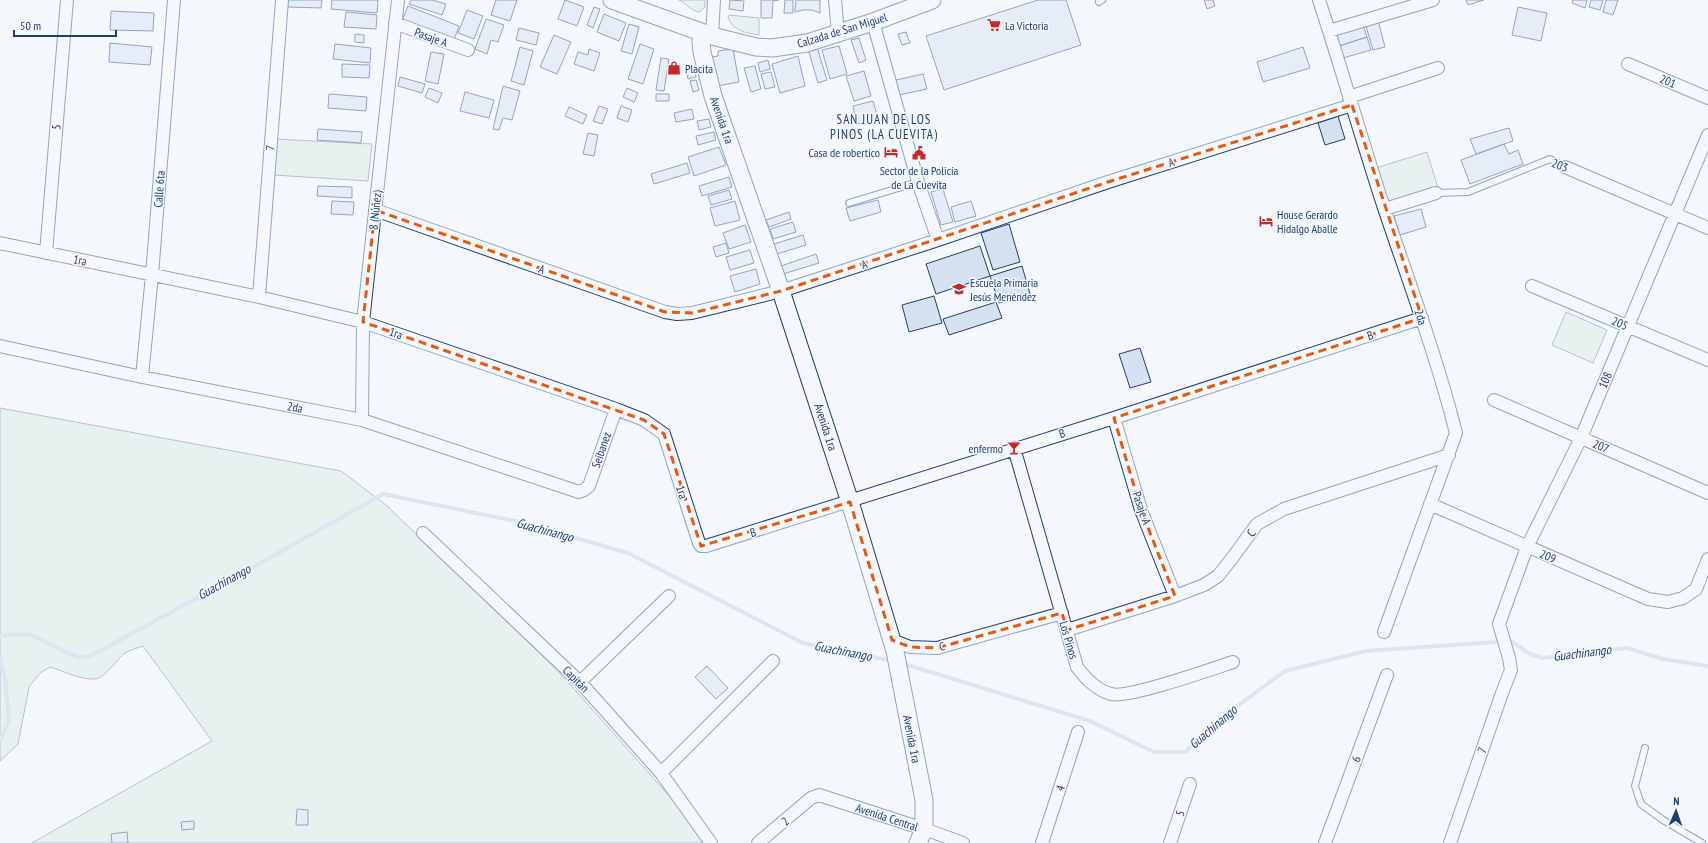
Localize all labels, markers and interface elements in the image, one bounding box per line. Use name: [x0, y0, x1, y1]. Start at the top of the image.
street label: Calzada de San Miguel: [795, 9, 889, 51]
scale bar: [14, 12, 116, 38]
supermarket icon: La Victoria: [986, 17, 1002, 33]
text: 50 m: [20, 18, 41, 33]
place label: La Victoria: [1005, 18, 1049, 33]
street label: Pasaje A: [412, 24, 450, 50]
shop icon: Placita: [666, 60, 682, 76]
place label: Placita: [685, 61, 713, 76]
street label: 201: [1658, 71, 1678, 91]
street label: Avenida 1ra: [707, 94, 737, 146]
district label: SAN JUAN DE LOS PINOS (LA CUEVITA): [830, 111, 938, 143]
street label: 5: [48, 124, 64, 130]
hotel icon: Casa de robertico: [883, 144, 899, 160]
street label: 7: [262, 145, 278, 151]
place label: Casa de robertico: [808, 145, 880, 160]
public building icon: Sector de la Policía de La Cuevita: [911, 145, 927, 161]
street label: A: [1166, 154, 1176, 170]
street label: 203: [1550, 155, 1570, 175]
place label: Sector de la Policía de La Cuevita: [880, 163, 959, 192]
street label: Calle 6ta: [150, 170, 168, 208]
street label: 8 (Núñez): [365, 189, 385, 231]
place label: House Gerardo Hidalgo Aballe: [1277, 207, 1338, 236]
hotel icon: House Gerardo Hidalgo Aballe: [1258, 213, 1274, 229]
street label: 1ra: [72, 251, 88, 269]
street label: A: [859, 256, 869, 272]
street label: A: [537, 261, 547, 277]
place label: Escuela Primaria Jesús Menéndez: [969, 275, 1038, 304]
school or university icon: Escuela Primaria Jesús Menéndez: [951, 281, 967, 297]
street label: 2da: [1411, 307, 1431, 327]
street label: 205: [1610, 313, 1630, 333]
street label: 1ra: [387, 324, 405, 342]
street label: B: [1365, 327, 1375, 343]
street label: 108: [1595, 370, 1615, 390]
street label: 2da: [286, 398, 304, 416]
street label: Avenida 1ra: [811, 401, 841, 453]
street label: B: [1057, 425, 1067, 441]
street label: Seibanez: [588, 430, 614, 470]
street label: 207: [1591, 436, 1611, 456]
bar icon: enfermo: [1006, 440, 1022, 456]
place label: enfermo: [969, 441, 1003, 456]
street label: 1ra: [673, 483, 691, 501]
street label: Pasaje A: [1129, 489, 1155, 527]
water label: Guachinango: [515, 514, 577, 546]
street label: B: [748, 524, 758, 540]
street label: C: [1243, 526, 1259, 540]
street label: 209: [1538, 546, 1558, 566]
water label: Guachinango: [194, 560, 255, 604]
street label: Los Pinos: [1056, 619, 1082, 661]
water label: Guachinango: [813, 637, 875, 665]
street label: C: [938, 638, 947, 654]
water label: Guachinango: [1552, 641, 1613, 665]
street label: Capitán: [560, 663, 592, 695]
water label: Guachinango: [1185, 701, 1242, 753]
street label: Avenida 1ra: [900, 714, 924, 765]
street label: 7: [1474, 745, 1490, 755]
street label: 6: [1348, 754, 1364, 764]
street label: 4: [1052, 783, 1068, 793]
north arrow: [1656, 791, 1696, 831]
text: N: [1673, 794, 1680, 808]
street label: Avenida Central: [854, 800, 920, 834]
street label: 5: [1172, 808, 1188, 818]
street label: 2: [778, 813, 792, 829]

